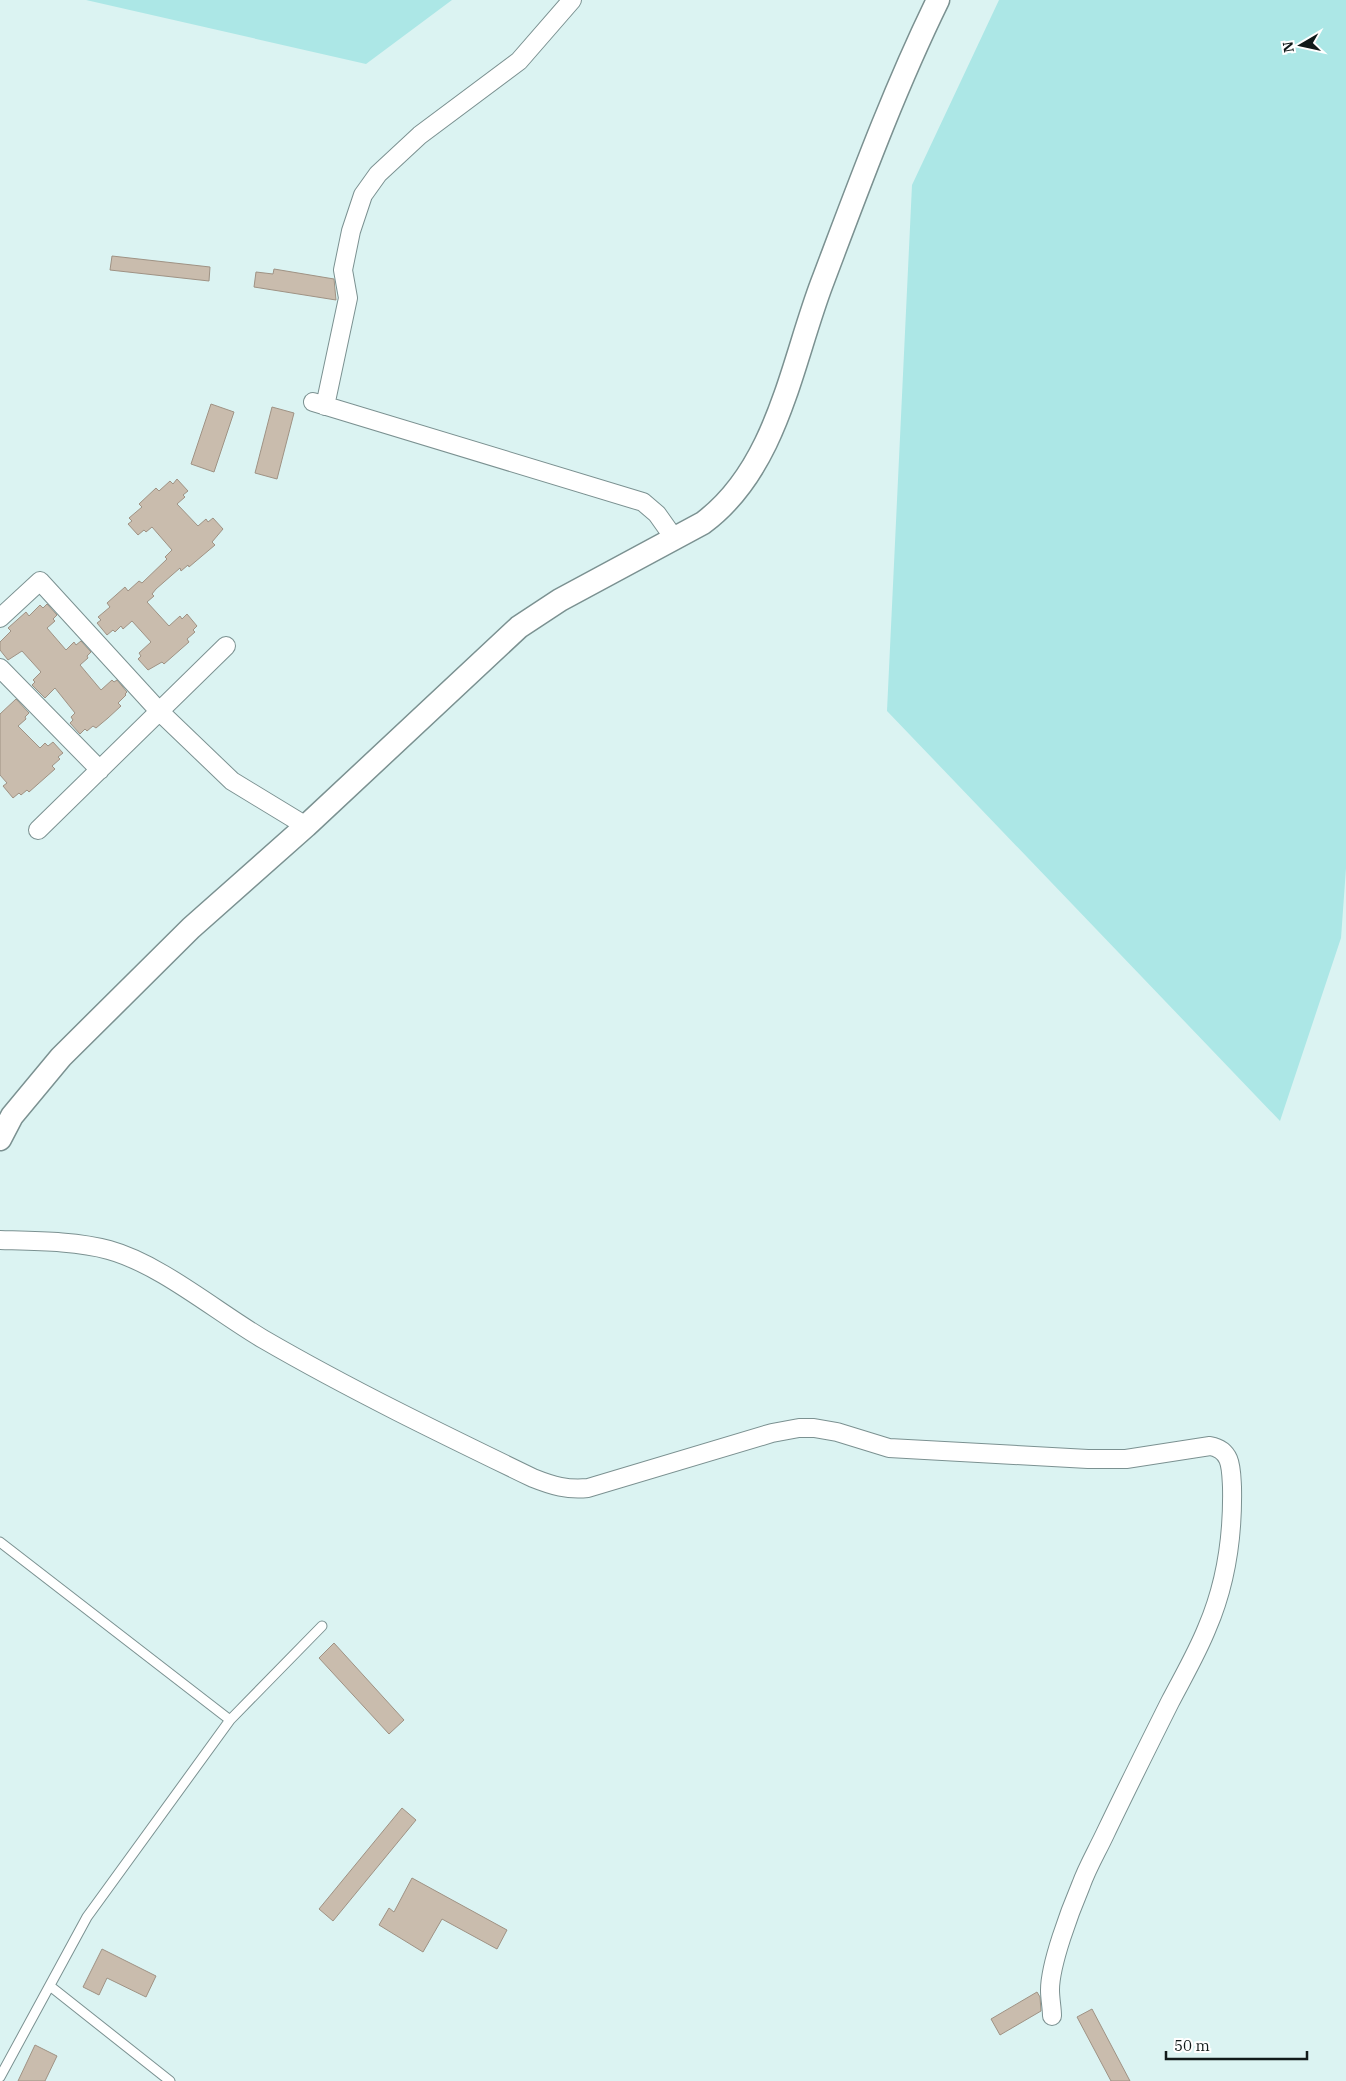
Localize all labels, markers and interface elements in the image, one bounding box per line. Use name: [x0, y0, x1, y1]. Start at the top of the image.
north arrow: [1276, 20, 1326, 70]
text: N: [1278, 40, 1298, 54]
scale bar: [1166, 2028, 1307, 2060]
text: 50 m: [1174, 2036, 1210, 2055]

